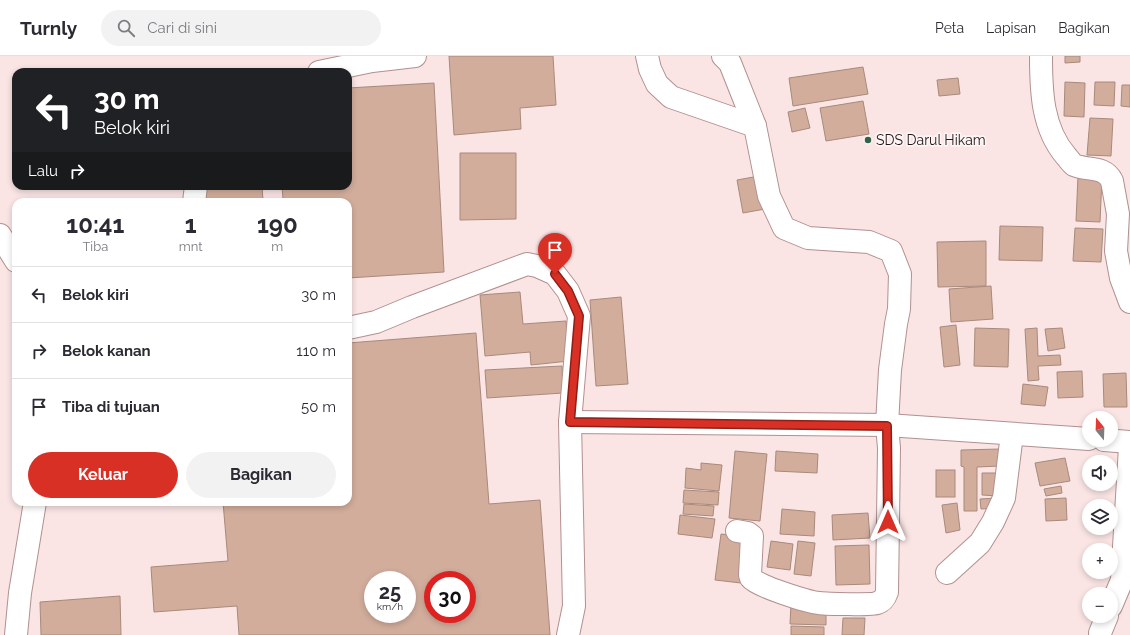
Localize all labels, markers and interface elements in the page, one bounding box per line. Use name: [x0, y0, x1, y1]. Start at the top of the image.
search box: [101, 10, 381, 46]
text: Turnly: [20, 17, 77, 39]
icon: search: [115, 17, 137, 39]
text: Cari di sini: [147, 19, 217, 37]
text: Peta: [935, 20, 964, 36]
text: Lapisan: [986, 20, 1036, 36]
text: Bagikan: [1058, 20, 1110, 36]
text: 30 m: [94, 83, 160, 116]
icon: left: [28, 84, 80, 136]
text: Belok kiri: [94, 117, 170, 138]
place label: SDS Darul Hikam: [876, 132, 986, 148]
marker: SDS Darul Hikam: [863, 135, 873, 145]
icon: right: [66, 160, 88, 182]
text: Lalu: [28, 162, 58, 180]
text: 10:41: [66, 210, 124, 239]
text: 1: [185, 210, 197, 239]
text: 190: [257, 210, 298, 239]
pin: [538, 233, 572, 274]
text: Tiba: [82, 239, 108, 254]
text: mnt: [179, 239, 203, 254]
text: m: [271, 239, 283, 254]
icon: arrive: [544, 239, 566, 261]
icon: left: [28, 284, 50, 306]
text: Belok kiri: [62, 286, 129, 304]
text: 30 m: [301, 286, 336, 304]
icon: right: [28, 340, 50, 362]
text: Belok kanan: [62, 342, 151, 360]
text: 110 m: [296, 342, 336, 360]
icon: arrive: [28, 396, 50, 418]
text: Tiba di tujuan: [62, 398, 160, 416]
text: 50 m: [301, 398, 336, 416]
north arrow: [1082, 411, 1118, 447]
map controls: [1082, 411, 1118, 623]
button: Keluar: [28, 452, 178, 498]
button: Bagikan: [186, 452, 336, 498]
button: sound: [1082, 455, 1118, 491]
button: layers: [1082, 499, 1118, 535]
position arrow: [867, 501, 909, 543]
button: +: [1082, 543, 1118, 579]
speed limit sign: 30: [424, 571, 476, 623]
text: 25: [379, 580, 401, 604]
button: −: [1082, 587, 1118, 623]
text: km/h: [377, 601, 403, 612]

